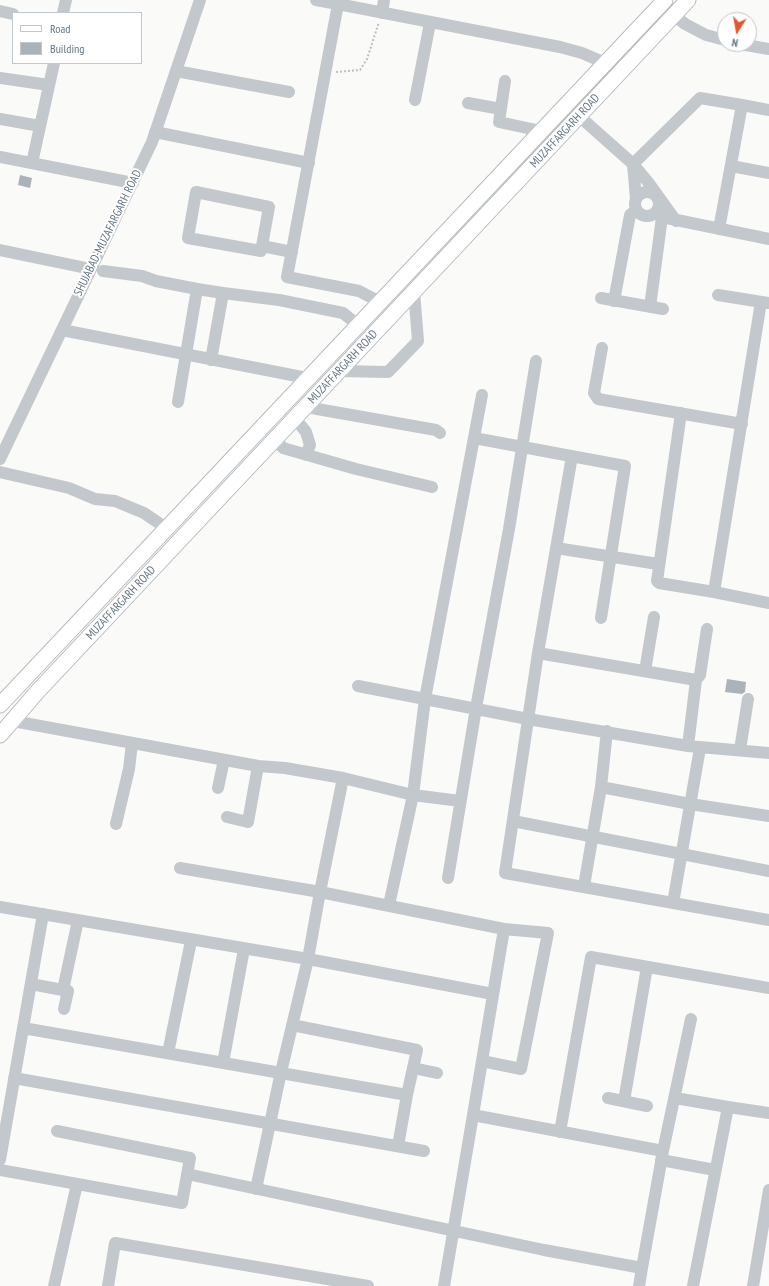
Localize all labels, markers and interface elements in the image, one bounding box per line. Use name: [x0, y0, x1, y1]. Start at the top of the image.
legend: [12, 12, 142, 64]
north arrow: [717, 12, 757, 52]
text: Road: [50, 21, 70, 36]
text: N: [731, 35, 739, 50]
text: Building: [50, 41, 85, 56]
street label: MUZAFFARGARH ROAD: [527, 91, 603, 171]
street label: SHUJABAD-MUZAFARGARH ROAD: [71, 168, 145, 298]
street label: MUZAFFARGARH ROAD: [305, 327, 381, 407]
street label: MUZAFFARGARH ROAD: [83, 563, 159, 643]

